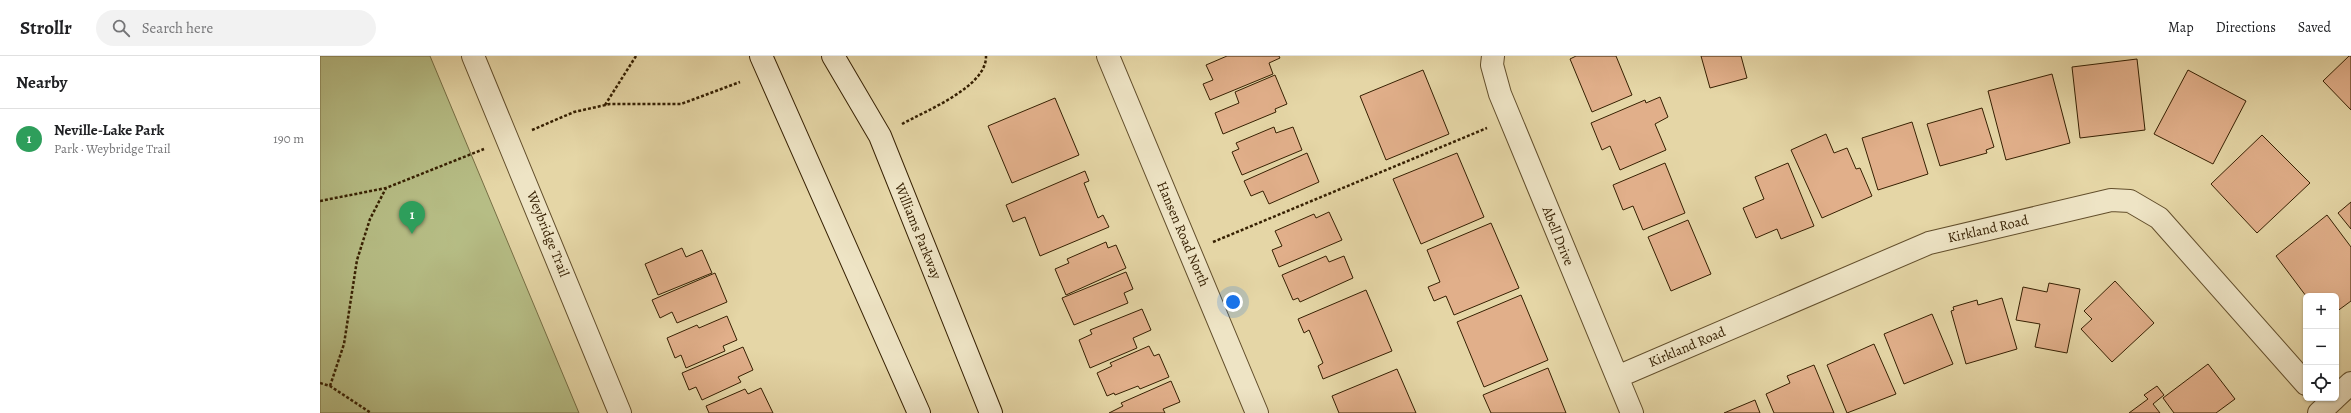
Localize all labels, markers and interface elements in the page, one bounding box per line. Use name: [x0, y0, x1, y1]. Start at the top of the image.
search box: [96, 10, 376, 46]
text: Strollr: [20, 15, 72, 41]
icon: search: [110, 17, 132, 39]
text: Search here: [142, 18, 213, 38]
text: Map: [2168, 18, 2194, 37]
text: Directions: [2216, 18, 2276, 37]
text: Saved: [2298, 18, 2331, 37]
text: Nearby: [16, 71, 67, 94]
text: Neville-Lake Park: [54, 120, 164, 140]
text: 1: [27, 130, 31, 147]
text: 190 m: [273, 130, 304, 147]
text: Park · Weybridge Trail: [54, 140, 170, 157]
street label: Hansen Road North: [1152, 178, 1214, 290]
street label: Williams Parkway: [890, 179, 946, 283]
street label: Weybridge Trail: [522, 187, 574, 280]
pin: 1: [399, 201, 425, 234]
street label: Abell Drive: [1537, 203, 1578, 268]
street label: Kirkland Road: [1946, 210, 2031, 247]
your location: [1223, 292, 1243, 312]
map controls: [2303, 293, 2339, 401]
button: +: [2303, 293, 2339, 329]
street label: Kirkland Road: [1645, 322, 1729, 372]
button: −: [2303, 329, 2339, 365]
button: locate: [2303, 365, 2339, 401]

